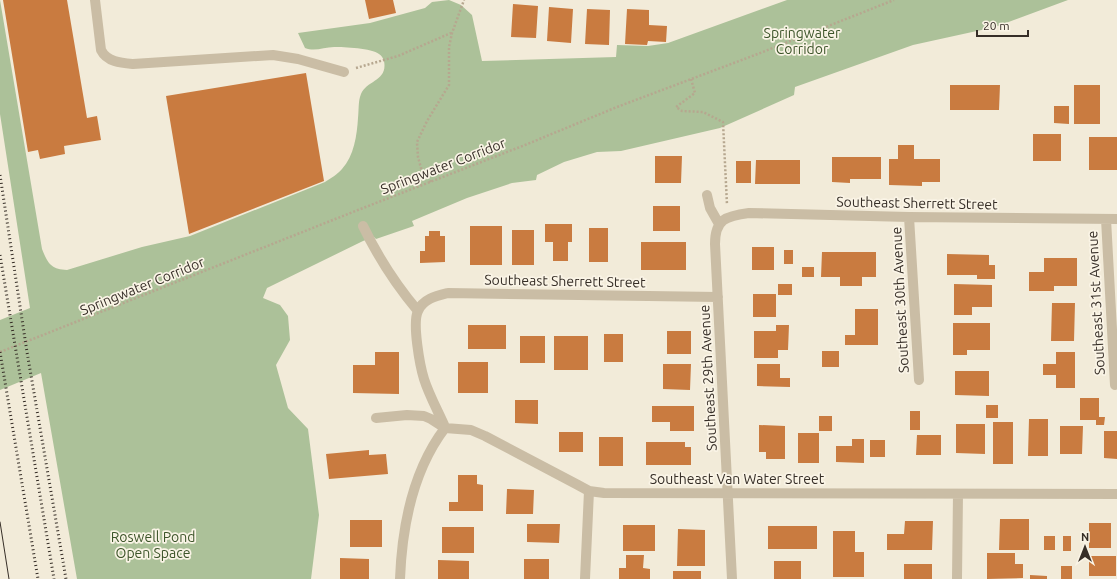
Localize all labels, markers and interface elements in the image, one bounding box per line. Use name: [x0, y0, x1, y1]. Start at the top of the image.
scale bar: [977, 12, 1028, 38]
text: 20 m: [983, 19, 1010, 32]
park label: Springwater Corridor: [764, 25, 841, 57]
street label: Springwater Corridor: [378, 135, 508, 197]
street label: Southeast Sherrett Street: [836, 194, 998, 212]
street label: Southeast 30th Avenue: [888, 226, 912, 374]
street label: Southeast 31st Avenue: [1084, 230, 1108, 376]
street label: Springwater Corridor: [78, 254, 207, 318]
street label: Southeast Sherrett Street: [484, 272, 646, 290]
street label: Southeast 29th Avenue: [696, 304, 720, 452]
street label: Southeast Van Water Street: [650, 471, 825, 487]
north arrow: [1065, 527, 1105, 567]
park label: Roswell Pond Open Space: [111, 529, 195, 561]
text: N: [1081, 531, 1089, 543]

